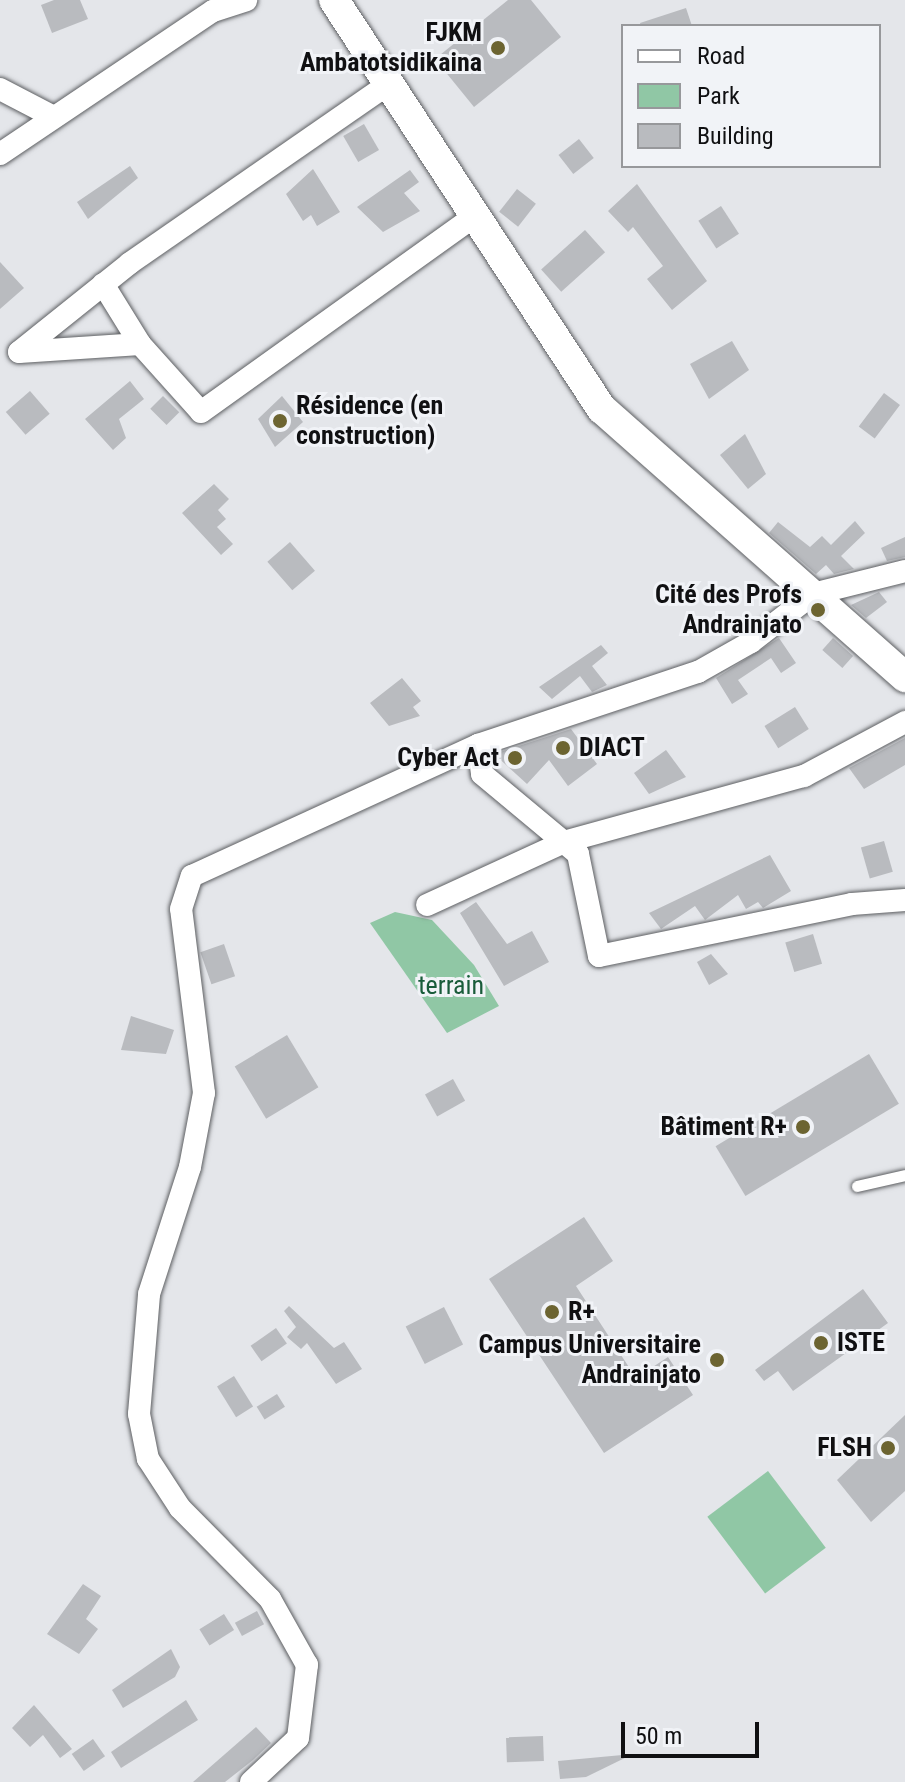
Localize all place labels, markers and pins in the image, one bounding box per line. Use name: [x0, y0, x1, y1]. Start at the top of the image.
place label: FJKM Ambatotsidikaina: [300, 17, 482, 78]
marker: FJKM Ambatotsidikaina: [489, 39, 507, 57]
place label: Résidence (en construction): [296, 390, 443, 452]
marker: Résidence (en construction): [271, 412, 289, 430]
place label: Cité des Profs Andrainjato: [655, 579, 802, 640]
marker: Cité des Profs Andrainjato: [809, 601, 827, 619]
place label: DIACT: [579, 732, 645, 764]
marker: DIACT: [554, 739, 572, 757]
place label: Cyber Act: [397, 742, 499, 774]
marker: Cyber Act: [506, 749, 524, 767]
place label: Bâtiment R+: [660, 1111, 787, 1143]
marker: Bâtiment R+: [794, 1118, 812, 1136]
place label: R+: [568, 1296, 595, 1328]
marker: R+: [543, 1303, 561, 1321]
place label: ISTE: [837, 1327, 885, 1359]
place label: Campus Universitaire Andrainjato: [479, 1329, 701, 1390]
marker: ISTE: [812, 1334, 830, 1352]
marker: Campus Universitaire Andrainjato: [708, 1351, 726, 1369]
place label: FLSH: [817, 1432, 872, 1464]
marker: FLSH: [879, 1439, 897, 1457]

